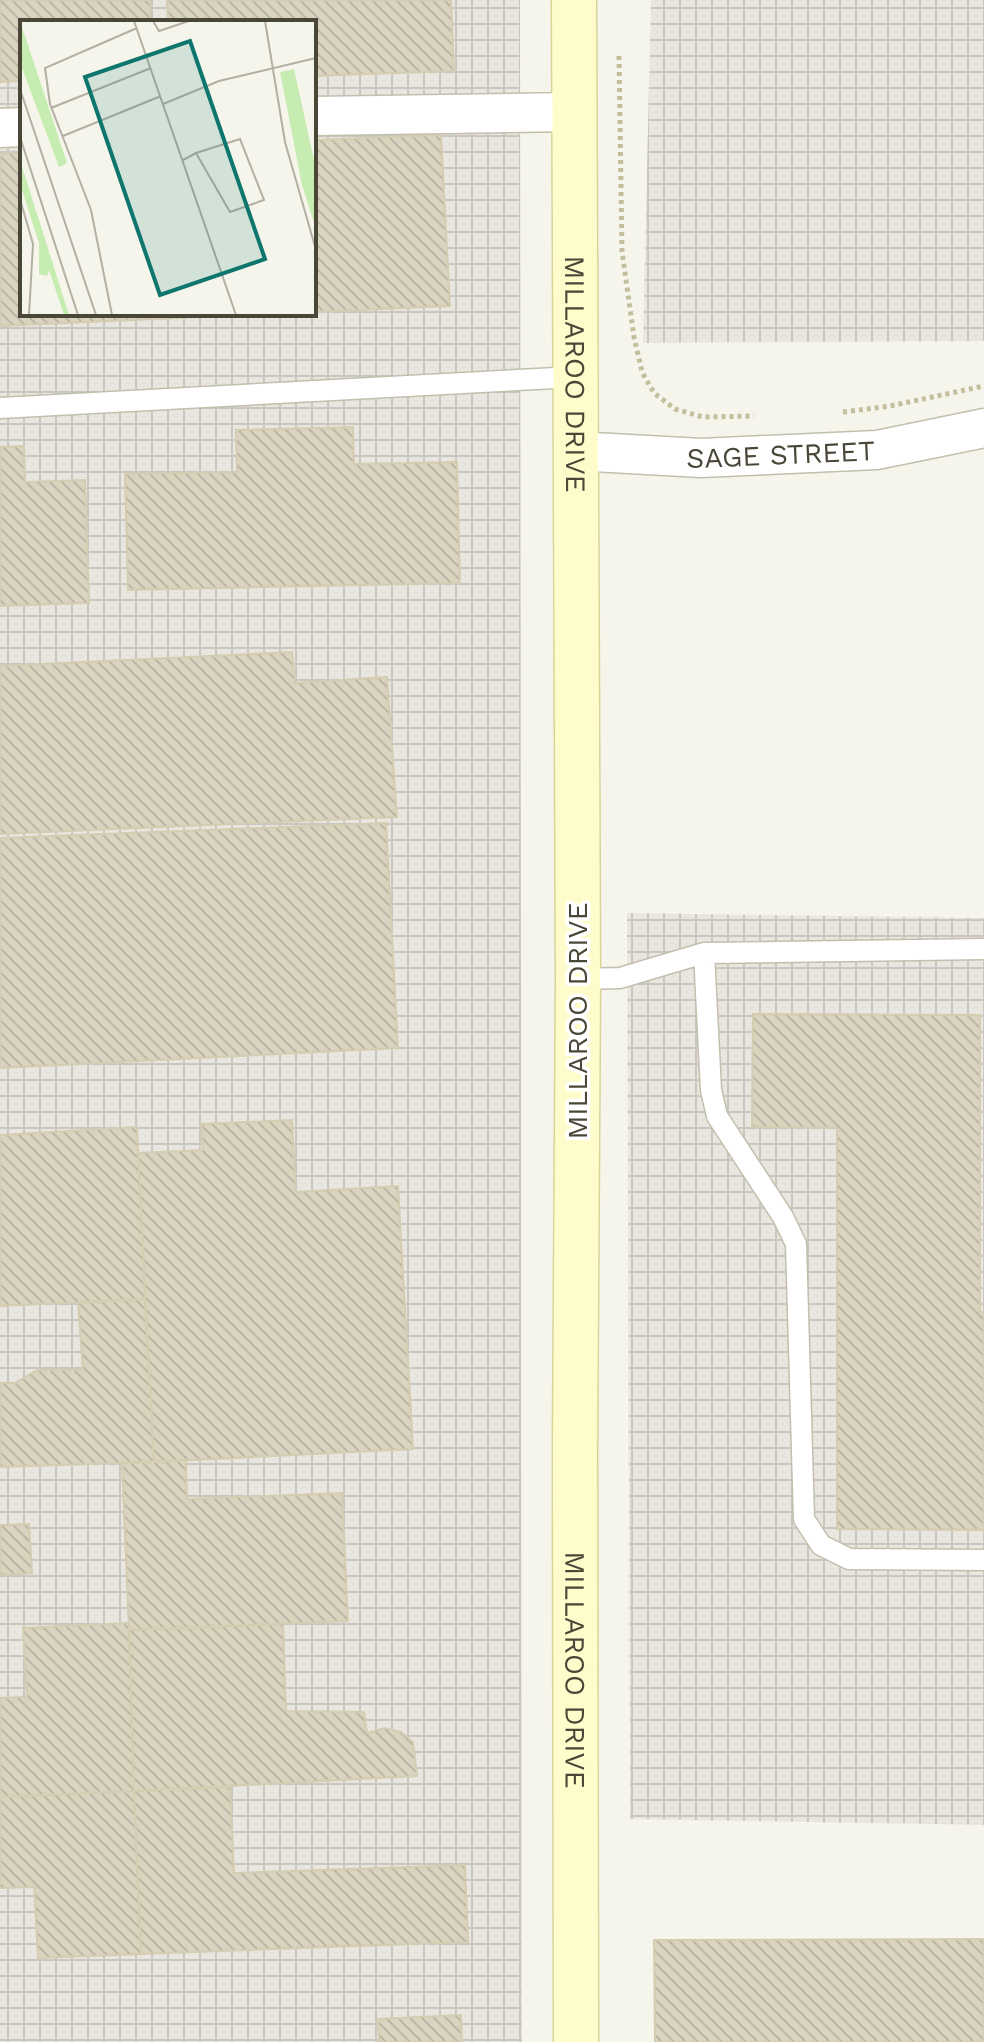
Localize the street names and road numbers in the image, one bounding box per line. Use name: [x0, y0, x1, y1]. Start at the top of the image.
street label: MILLAROO DRIVE: [558, 255, 592, 493]
street label: SAGE STREET: [686, 434, 876, 475]
street label: MILLAROO DRIVE: [561, 902, 594, 1140]
street label: MILLAROO DRIVE: [558, 1551, 592, 1789]

